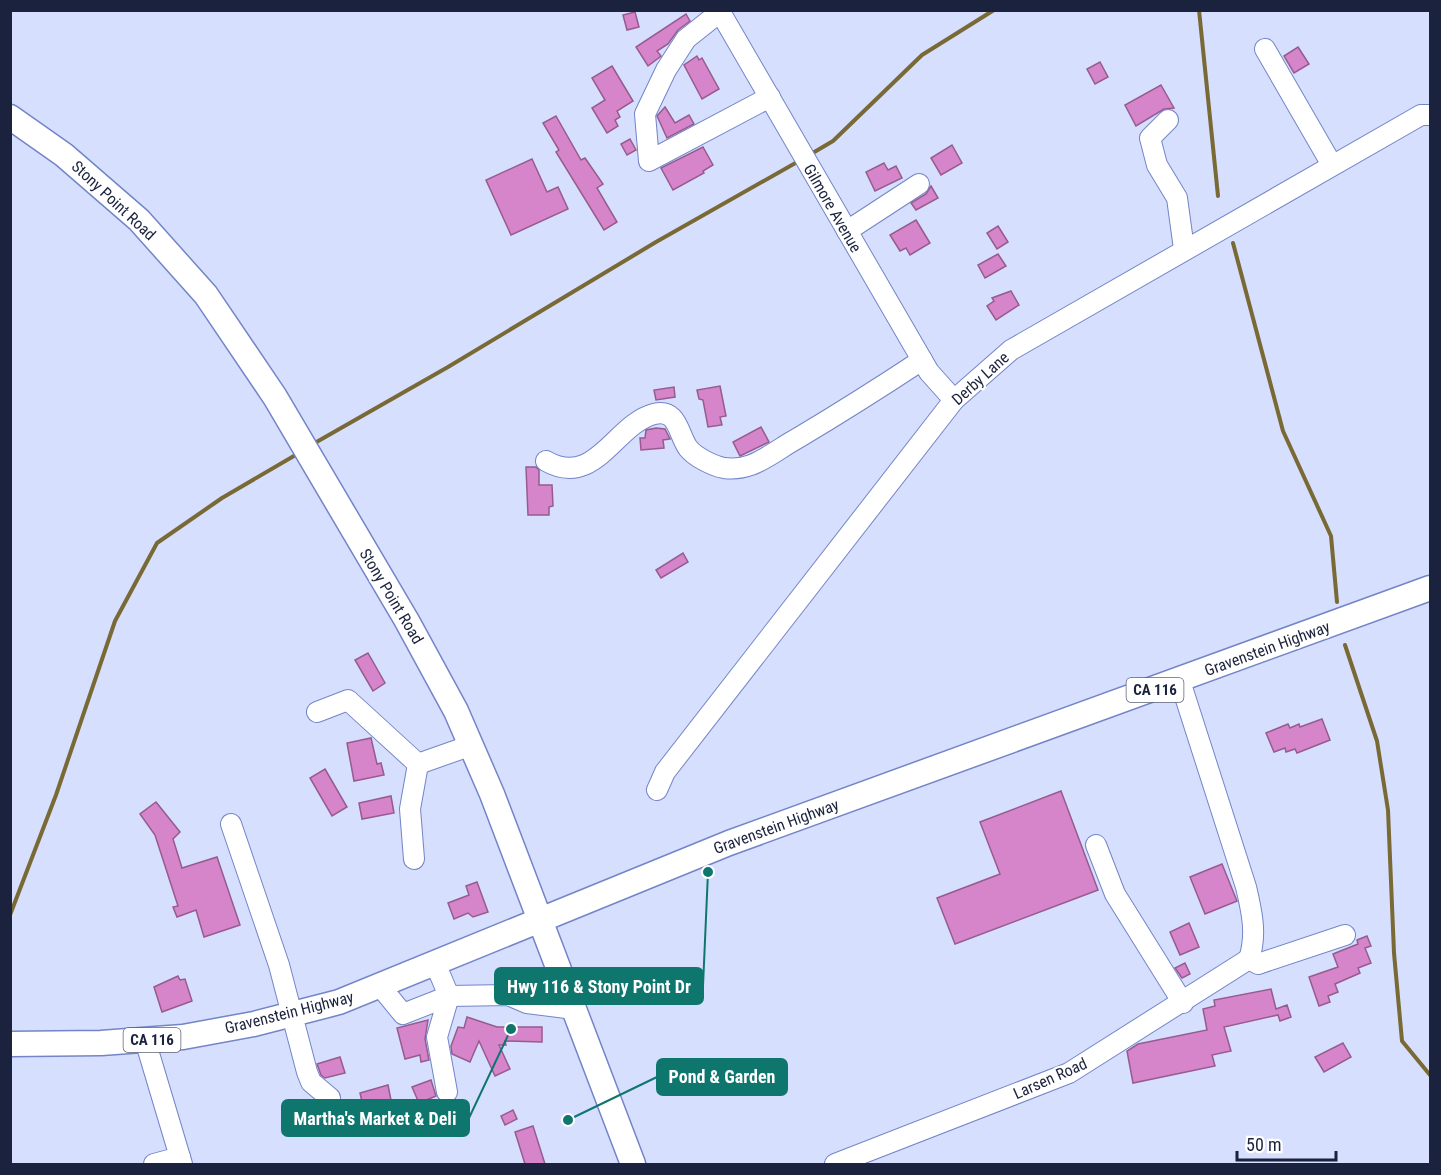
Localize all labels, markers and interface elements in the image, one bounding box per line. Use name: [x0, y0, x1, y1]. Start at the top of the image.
street label: Stony Point Road: [68, 157, 160, 244]
street label: Gilmore Avenue: [800, 161, 866, 256]
street label: Derby Lane: [948, 348, 1013, 409]
street label: Stony Point Road: [356, 545, 427, 647]
street label: Gravenstein Highway: [1202, 617, 1333, 680]
road number: CA 116: [1126, 678, 1184, 702]
street label: Gravenstein Highway: [711, 795, 842, 858]
callout: Hwy 116 & Stony Point Dr: [495, 968, 703, 1004]
text: Hwy 116 & Stony Point Dr: [507, 976, 691, 997]
street label: Gravenstein Highway: [223, 987, 356, 1038]
road number: CA 116: [124, 1028, 180, 1052]
street label: Larsen Road: [1010, 1054, 1090, 1103]
callout: Pond & Garden: [657, 1059, 787, 1095]
text: Pond & Garden: [669, 1066, 775, 1087]
callout: Martha's Market & Deli: [282, 1100, 469, 1136]
text: Martha's Market & Deli: [294, 1108, 456, 1129]
scale bar: [1237, 1124, 1336, 1162]
text: 50 m: [1246, 1134, 1281, 1155]

